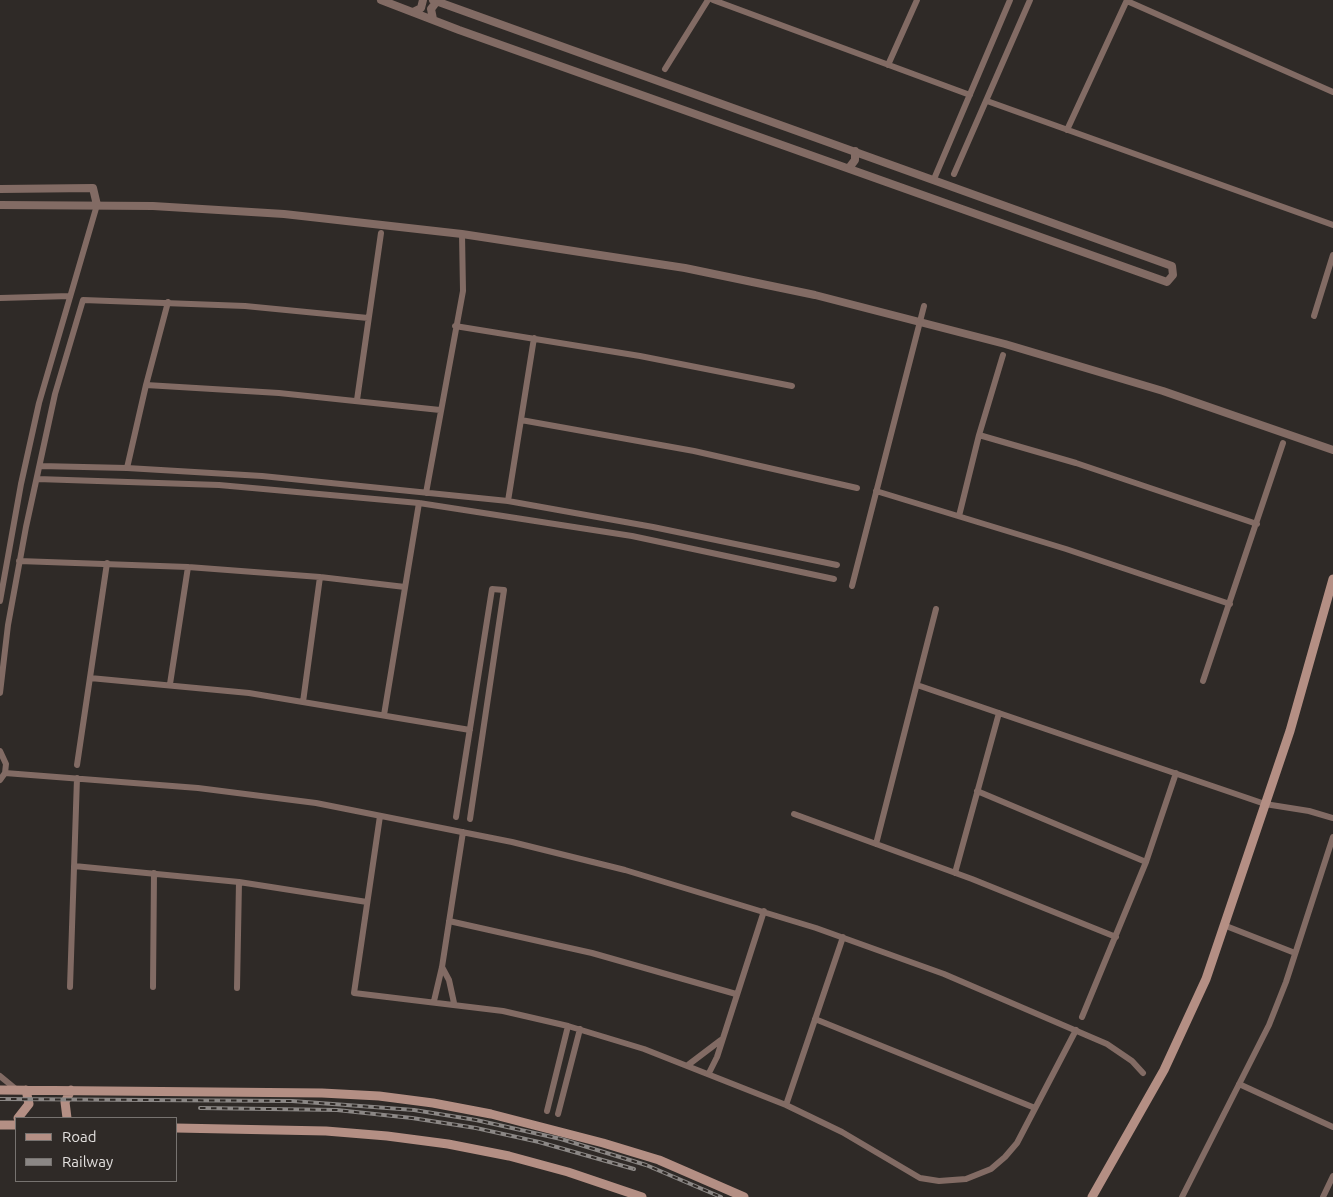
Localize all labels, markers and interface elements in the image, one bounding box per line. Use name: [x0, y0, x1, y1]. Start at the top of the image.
legend: [15, 1117, 178, 1182]
text: Road: [62, 1128, 97, 1145]
text: Railway: [62, 1153, 113, 1170]

